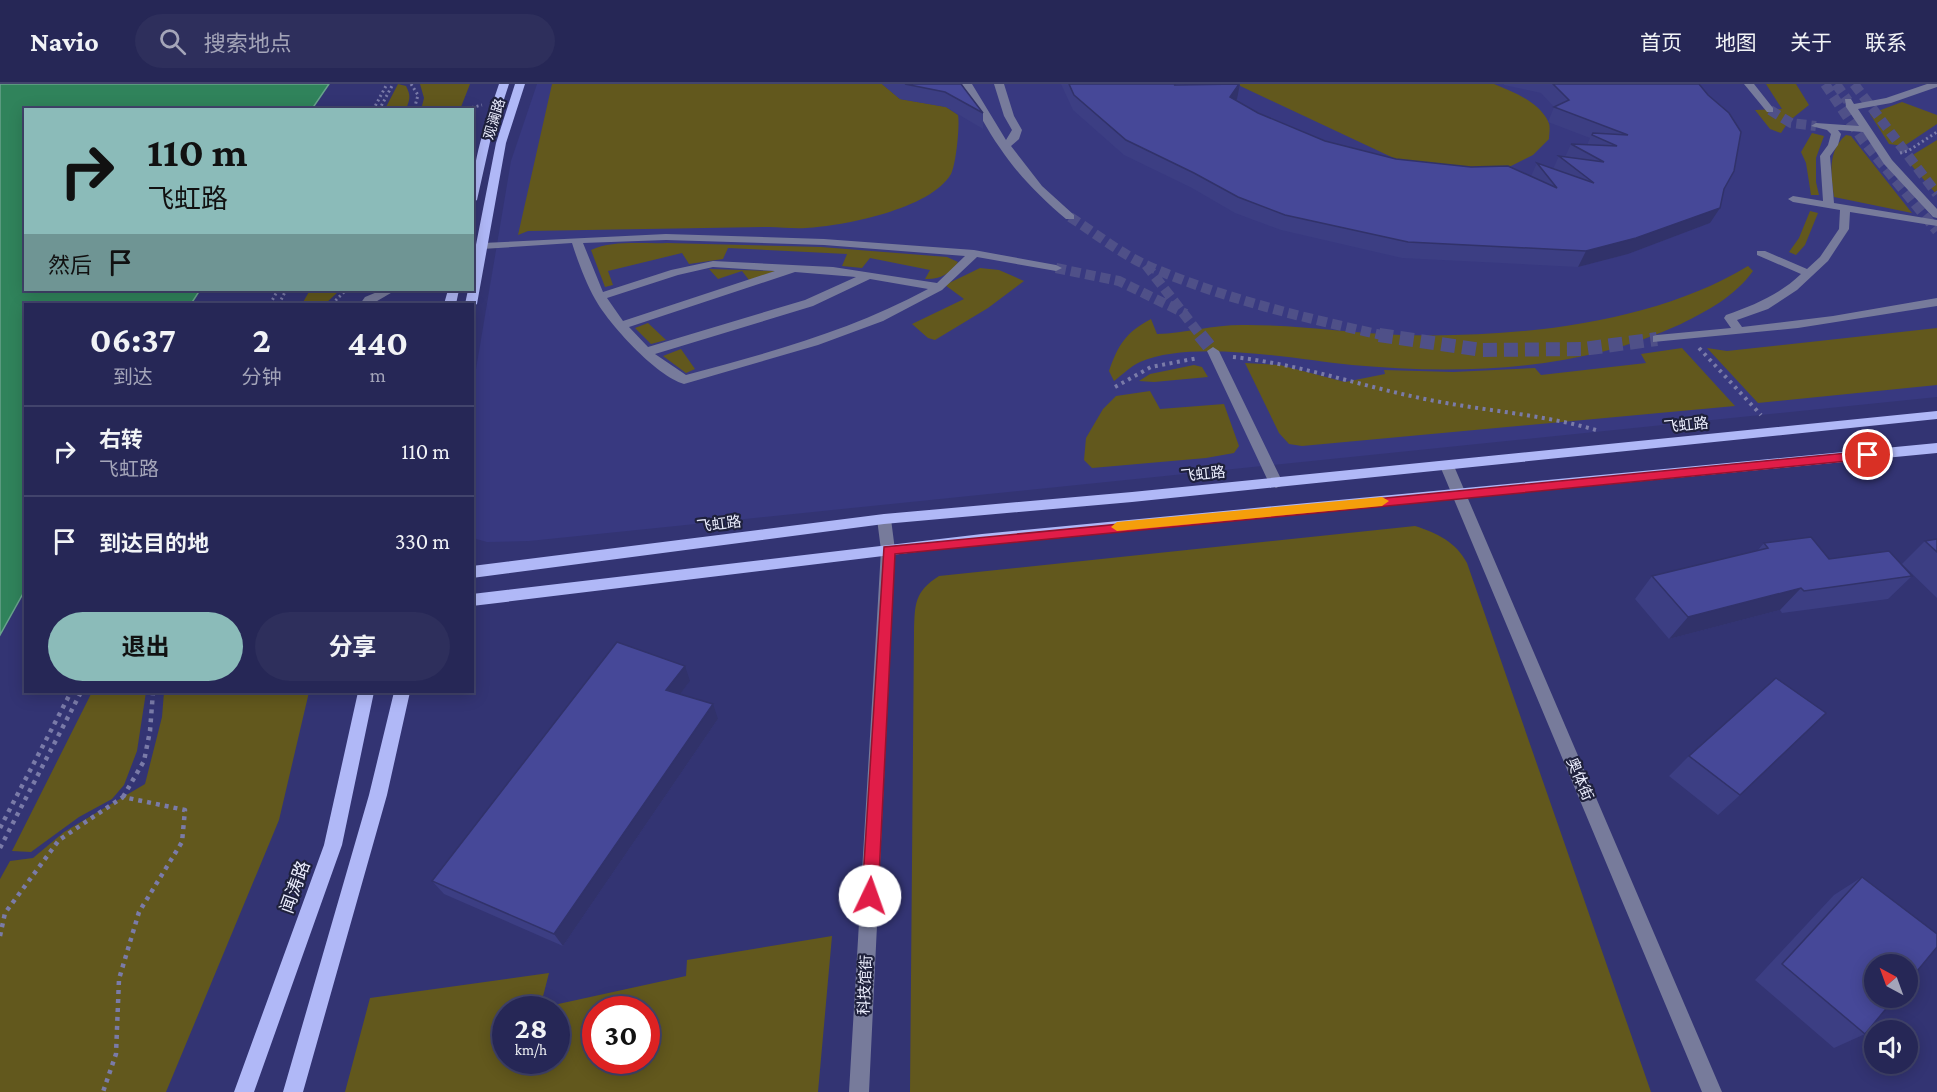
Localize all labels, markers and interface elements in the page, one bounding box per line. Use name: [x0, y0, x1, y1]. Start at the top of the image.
search box: [135, 14, 555, 68]
icon: search: [156, 25, 189, 58]
text: Navio: [30, 26, 99, 57]
text: 搜索地点: [204, 31, 292, 56]
text: 首页: [1640, 31, 1682, 55]
text: 地图: [1715, 31, 1757, 55]
text: 关于: [1790, 31, 1832, 55]
text: 联系: [1865, 31, 1907, 55]
street label: 观澜路: [480, 97, 508, 141]
text: 110 m: [147, 128, 248, 175]
icon: right: [48, 132, 126, 210]
text: 飞虹路: [147, 184, 228, 214]
icon: arrive: [104, 246, 137, 279]
text: 然后: [48, 253, 92, 278]
text: 06:37: [90, 320, 176, 360]
text: 2: [252, 320, 271, 360]
text: 440: [347, 323, 408, 363]
text: m: [370, 364, 386, 386]
text: 到达: [113, 366, 153, 388]
text: 分钟: [242, 366, 282, 388]
street label: 飞虹路: [1663, 415, 1709, 435]
text: 右转: [99, 427, 143, 452]
pin: [1842, 429, 1893, 480]
icon: right: [48, 435, 81, 468]
icon: arrive: [1851, 438, 1884, 471]
text: 110 m: [401, 439, 450, 464]
text: 飞虹路: [99, 458, 159, 480]
street label: 飞虹路: [1180, 464, 1226, 484]
street label: 飞虹路: [696, 513, 742, 535]
icon: arrive: [48, 525, 81, 558]
text: 330 m: [395, 529, 450, 554]
text: 到达目的地: [99, 531, 209, 556]
button: 退出: [48, 612, 243, 681]
button: 分享: [255, 612, 450, 681]
street label: 奥体街: [1564, 755, 1596, 803]
street label: 闻涛路: [276, 858, 314, 916]
position arrow: [838, 864, 902, 928]
north arrow: [1864, 954, 1918, 1008]
map controls: [1864, 954, 1918, 1074]
street label: 科技馆街: [855, 955, 875, 1015]
speed limit sign: 30: [582, 996, 660, 1074]
text: 28: [515, 1011, 547, 1044]
button: sound: [1864, 1020, 1918, 1074]
text: km/h: [515, 1042, 547, 1058]

